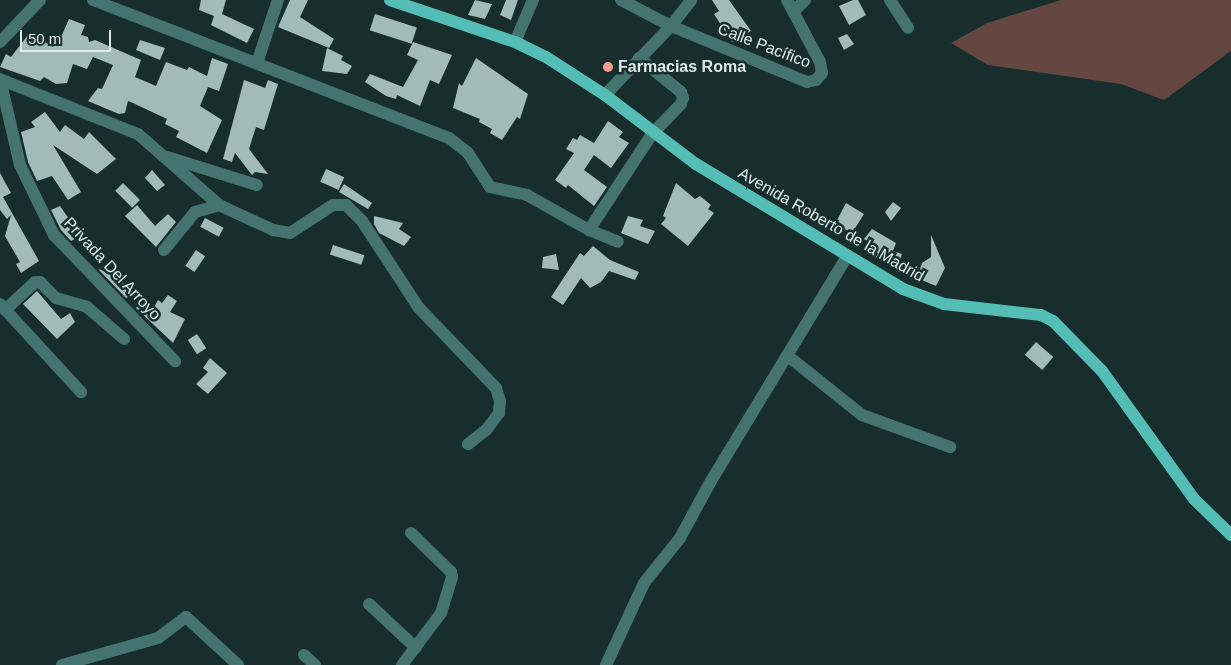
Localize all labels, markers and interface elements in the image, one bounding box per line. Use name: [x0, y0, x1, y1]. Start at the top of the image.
scale bar: [22, 20, 114, 52]
street label: Calle Pacífico: [715, 20, 813, 72]
text: 50 m: [28, 30, 61, 47]
place label: Farmacias Roma: [618, 57, 746, 77]
marker: Farmacias Roma: [602, 61, 614, 73]
street label: Avenida Roberto de la Madrid: [735, 164, 927, 286]
street label: Privada Del Arroyo: [59, 213, 165, 325]

